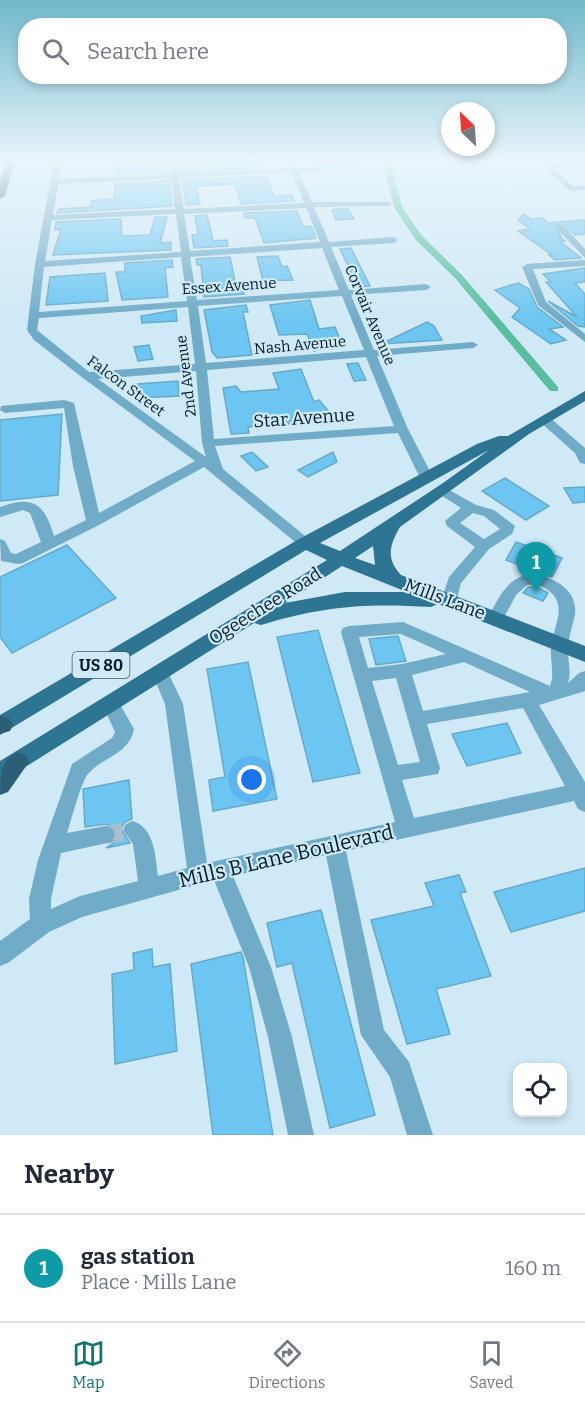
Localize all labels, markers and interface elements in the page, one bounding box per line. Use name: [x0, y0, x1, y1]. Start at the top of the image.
search box: [18, 18, 567, 84]
icon: search: [39, 35, 72, 68]
text: Search here: [87, 38, 209, 65]
north arrow: [441, 102, 495, 156]
street label: Corvair Avenue: [341, 262, 399, 368]
street label: Essex Avenue: [181, 274, 277, 298]
street label: Nash Avenue: [253, 332, 347, 358]
street label: 2nd Avenue: [172, 334, 200, 418]
street label: Falcon Street: [84, 352, 169, 420]
street label: Star Avenue: [253, 403, 355, 433]
pin: 1: [516, 542, 556, 592]
street label: Ogeechee Road: [205, 562, 326, 649]
street label: Mills Lane: [401, 574, 489, 624]
road number: US 80: [72, 652, 130, 678]
your location: [237, 765, 266, 794]
street label: Mills B Lane Boulevard: [176, 819, 396, 893]
map controls: [513, 1063, 567, 1117]
button: locate: [513, 1063, 567, 1117]
text: Nearby: [24, 1159, 114, 1190]
text: gas station: [81, 1243, 195, 1270]
text: 1: [39, 1256, 48, 1280]
text: 160 m: [505, 1256, 561, 1280]
text: Place · Mills Lane: [81, 1270, 236, 1294]
tab: Map: [72, 1337, 105, 1392]
tab: Directions: [249, 1337, 326, 1392]
tab: Saved: [469, 1337, 513, 1392]

